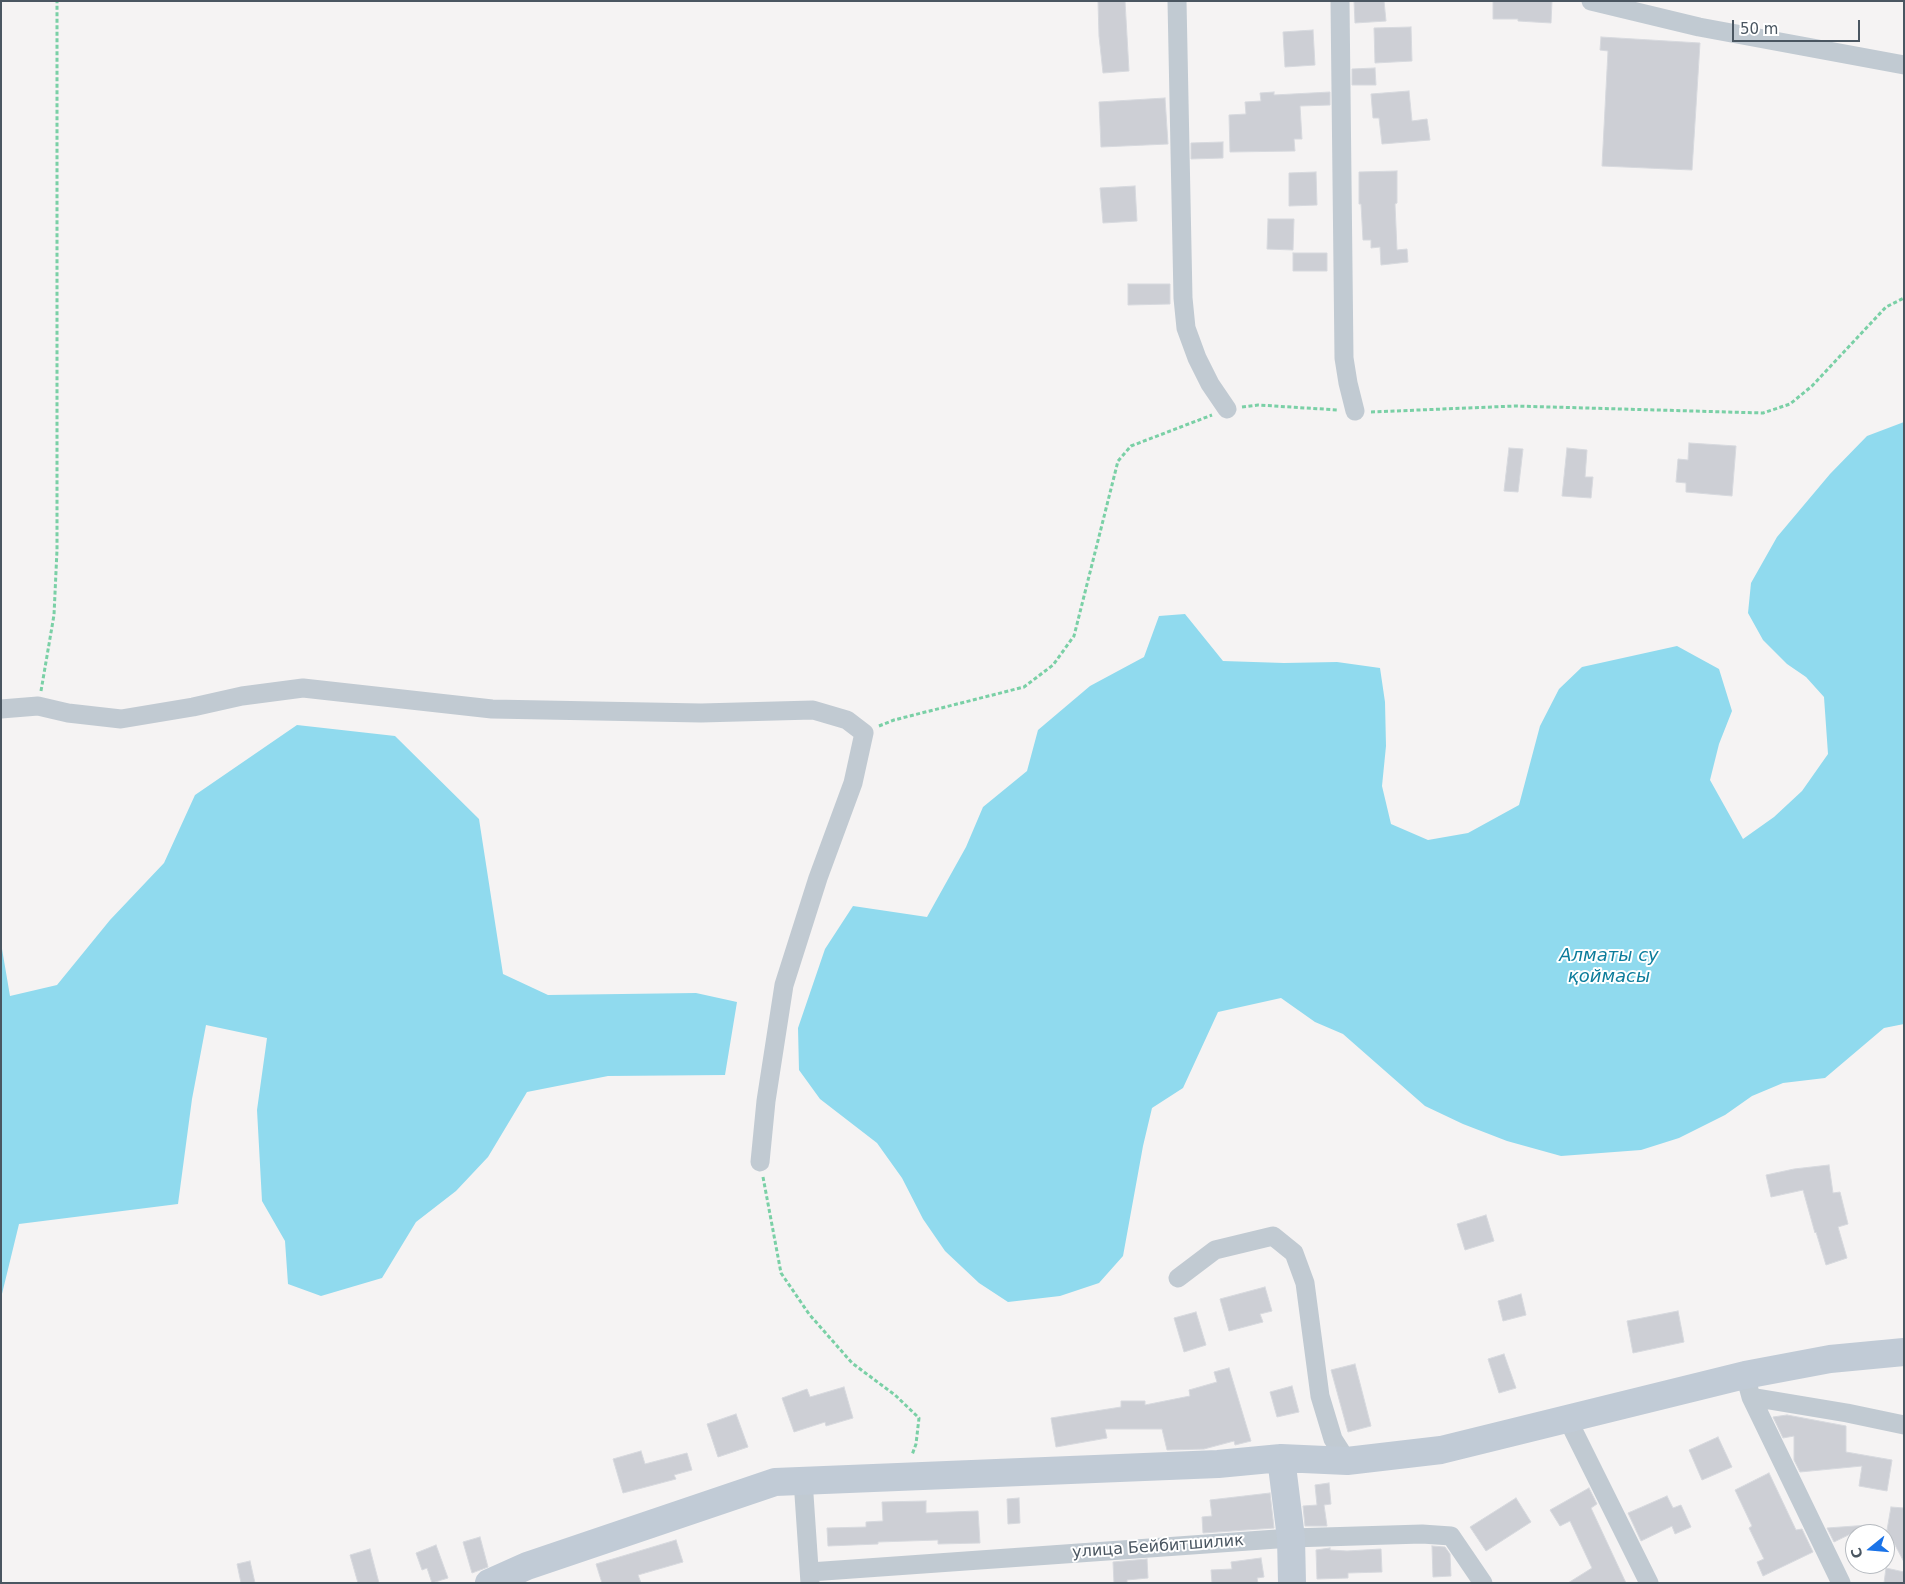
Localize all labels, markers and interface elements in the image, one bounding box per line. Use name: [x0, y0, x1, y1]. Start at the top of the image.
scale bar: [1735, 10, 1862, 42]
text: 50 m: [1740, 20, 1778, 38]
water label: Алматы су қоймасы: [1559, 945, 1659, 988]
north arrow: [1845, 1524, 1895, 1574]
street label: улица Бейбитшилик: [1072, 1531, 1244, 1563]
text: С: [1847, 1546, 1866, 1560]

